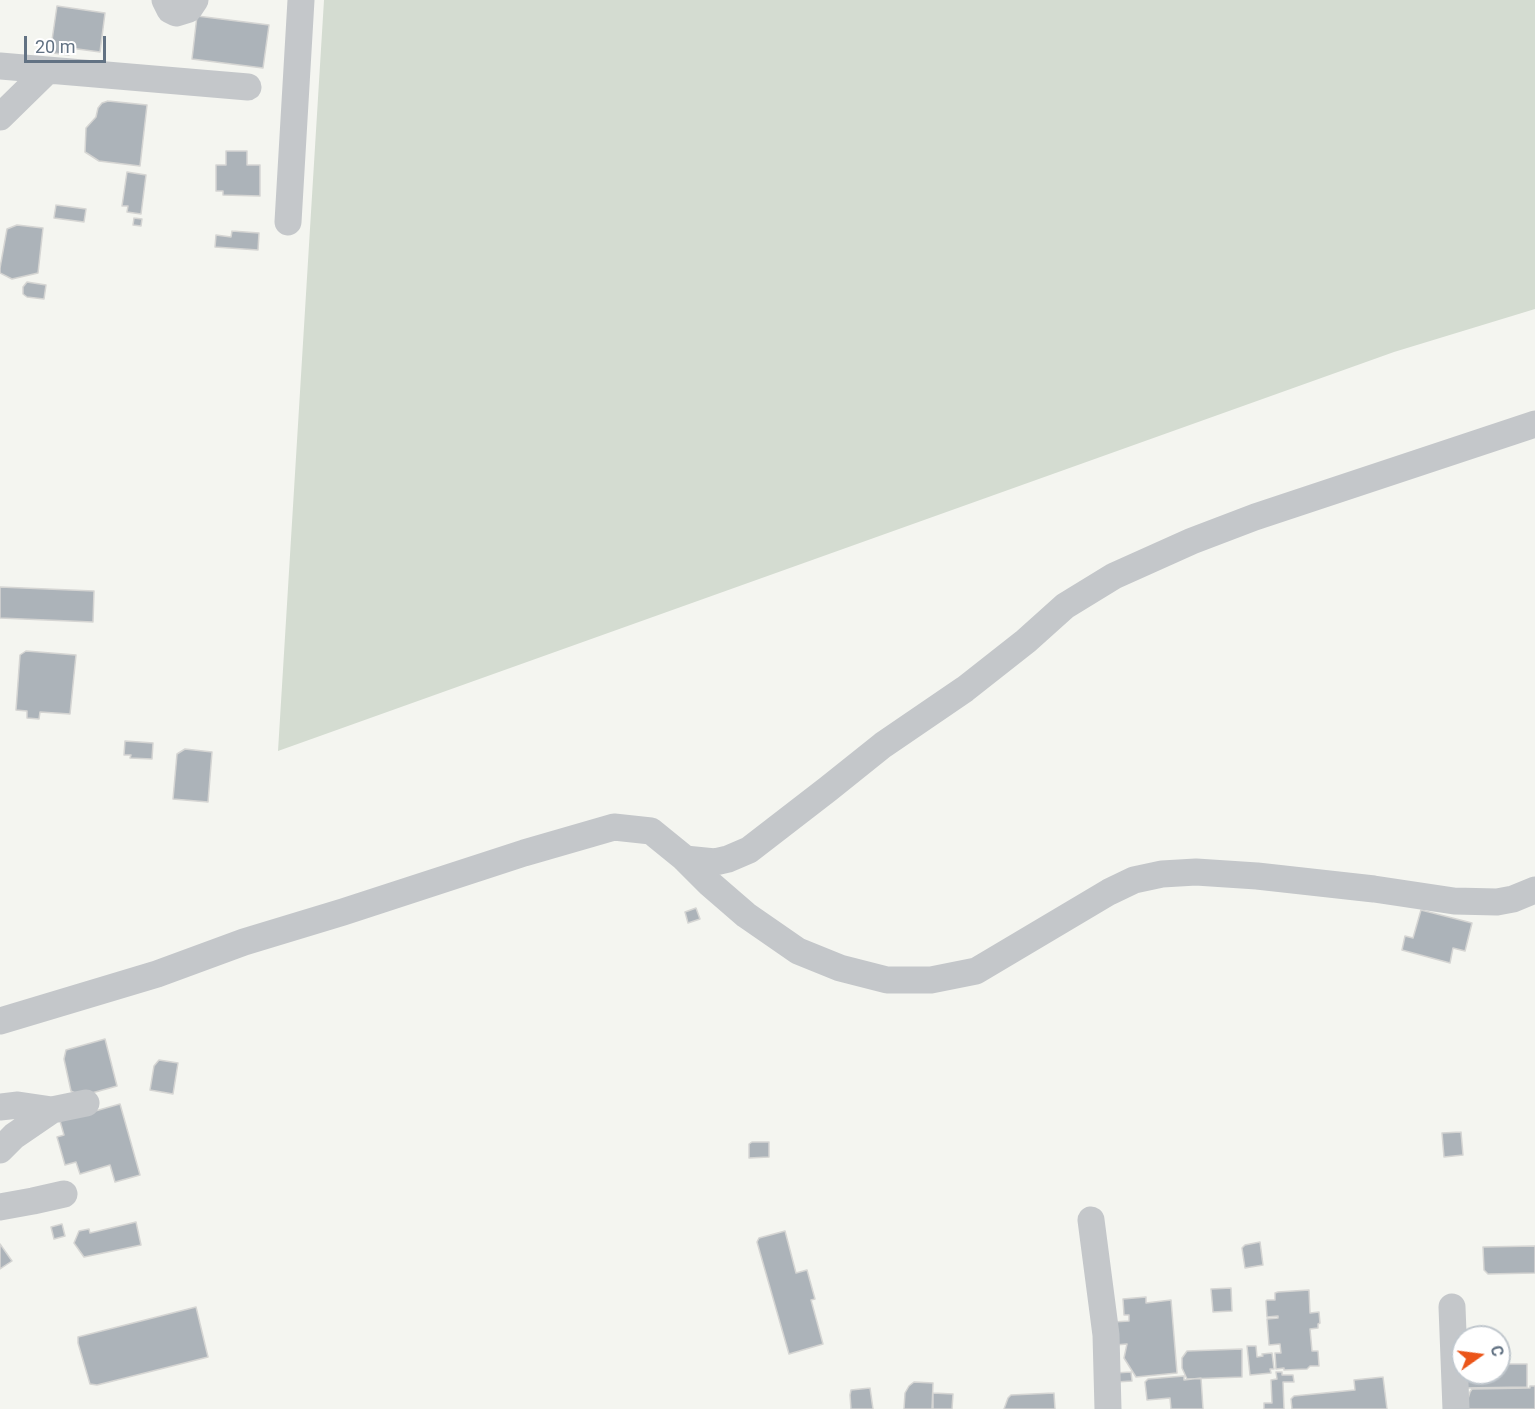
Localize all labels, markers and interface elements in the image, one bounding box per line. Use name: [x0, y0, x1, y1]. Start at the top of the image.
scale bar: [27, 24, 110, 62]
text: 20 m: [35, 36, 75, 57]
north arrow: [1451, 1325, 1511, 1385]
text: С: [1487, 1344, 1507, 1358]

